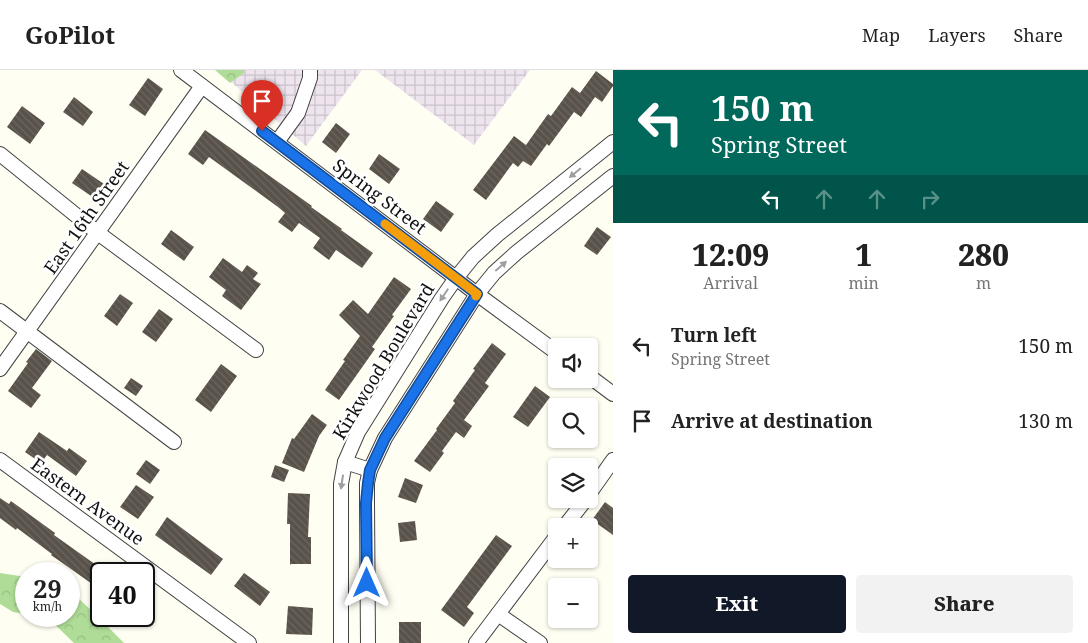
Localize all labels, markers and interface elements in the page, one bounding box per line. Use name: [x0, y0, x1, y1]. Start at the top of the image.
text: GoPilot: [25, 18, 115, 51]
text: Map: [862, 23, 900, 47]
text: Layers: [928, 23, 986, 47]
text: Share: [1014, 23, 1063, 47]
pin: [241, 80, 283, 131]
text: 150 m: [711, 84, 814, 131]
icon: arrive: [248, 87, 276, 115]
icon: left: [628, 90, 693, 155]
text: Spring Street: [711, 129, 847, 159]
street label: Spring Street: [328, 153, 432, 239]
street label: East 16th Street: [38, 156, 134, 278]
one-way arrow: [569, 167, 582, 178]
icon: left: [757, 185, 785, 213]
icon: ahead: [810, 185, 838, 213]
icon: ahead: [863, 185, 891, 213]
icon: right: [916, 185, 944, 213]
text: 12:09: [692, 234, 769, 275]
text: 1: [855, 234, 872, 275]
text: 280: [958, 234, 1009, 275]
one-way arrow: [495, 261, 508, 272]
text: Arrival: [703, 272, 758, 294]
text: min: [848, 272, 879, 294]
text: m: [976, 272, 991, 294]
street label: Kirkwood Boulevard: [327, 278, 439, 444]
one-way arrow: [439, 288, 449, 301]
text: Turn left: [671, 322, 757, 348]
icon: left: [628, 332, 656, 360]
text: 150 m: [1018, 333, 1073, 359]
map controls: [548, 338, 598, 628]
button: sound: [548, 338, 598, 388]
text: Spring Street: [671, 348, 770, 370]
button: search: [548, 398, 598, 448]
icon: arrive: [628, 407, 656, 435]
text: Arrive at destination: [671, 408, 873, 434]
text: 130 m: [1018, 408, 1073, 434]
street label: Eastern Avenue: [27, 452, 149, 550]
button: layers: [548, 458, 598, 508]
one-way arrow: [338, 474, 346, 490]
button: +: [548, 518, 598, 568]
position arrow: [340, 556, 392, 608]
speed limit sign: 40: [90, 562, 155, 627]
text: 29: [33, 571, 62, 605]
button: Exit: [628, 575, 846, 633]
button: Share: [856, 575, 1073, 633]
button: −: [548, 578, 598, 628]
text: km/h: [33, 598, 62, 615]

